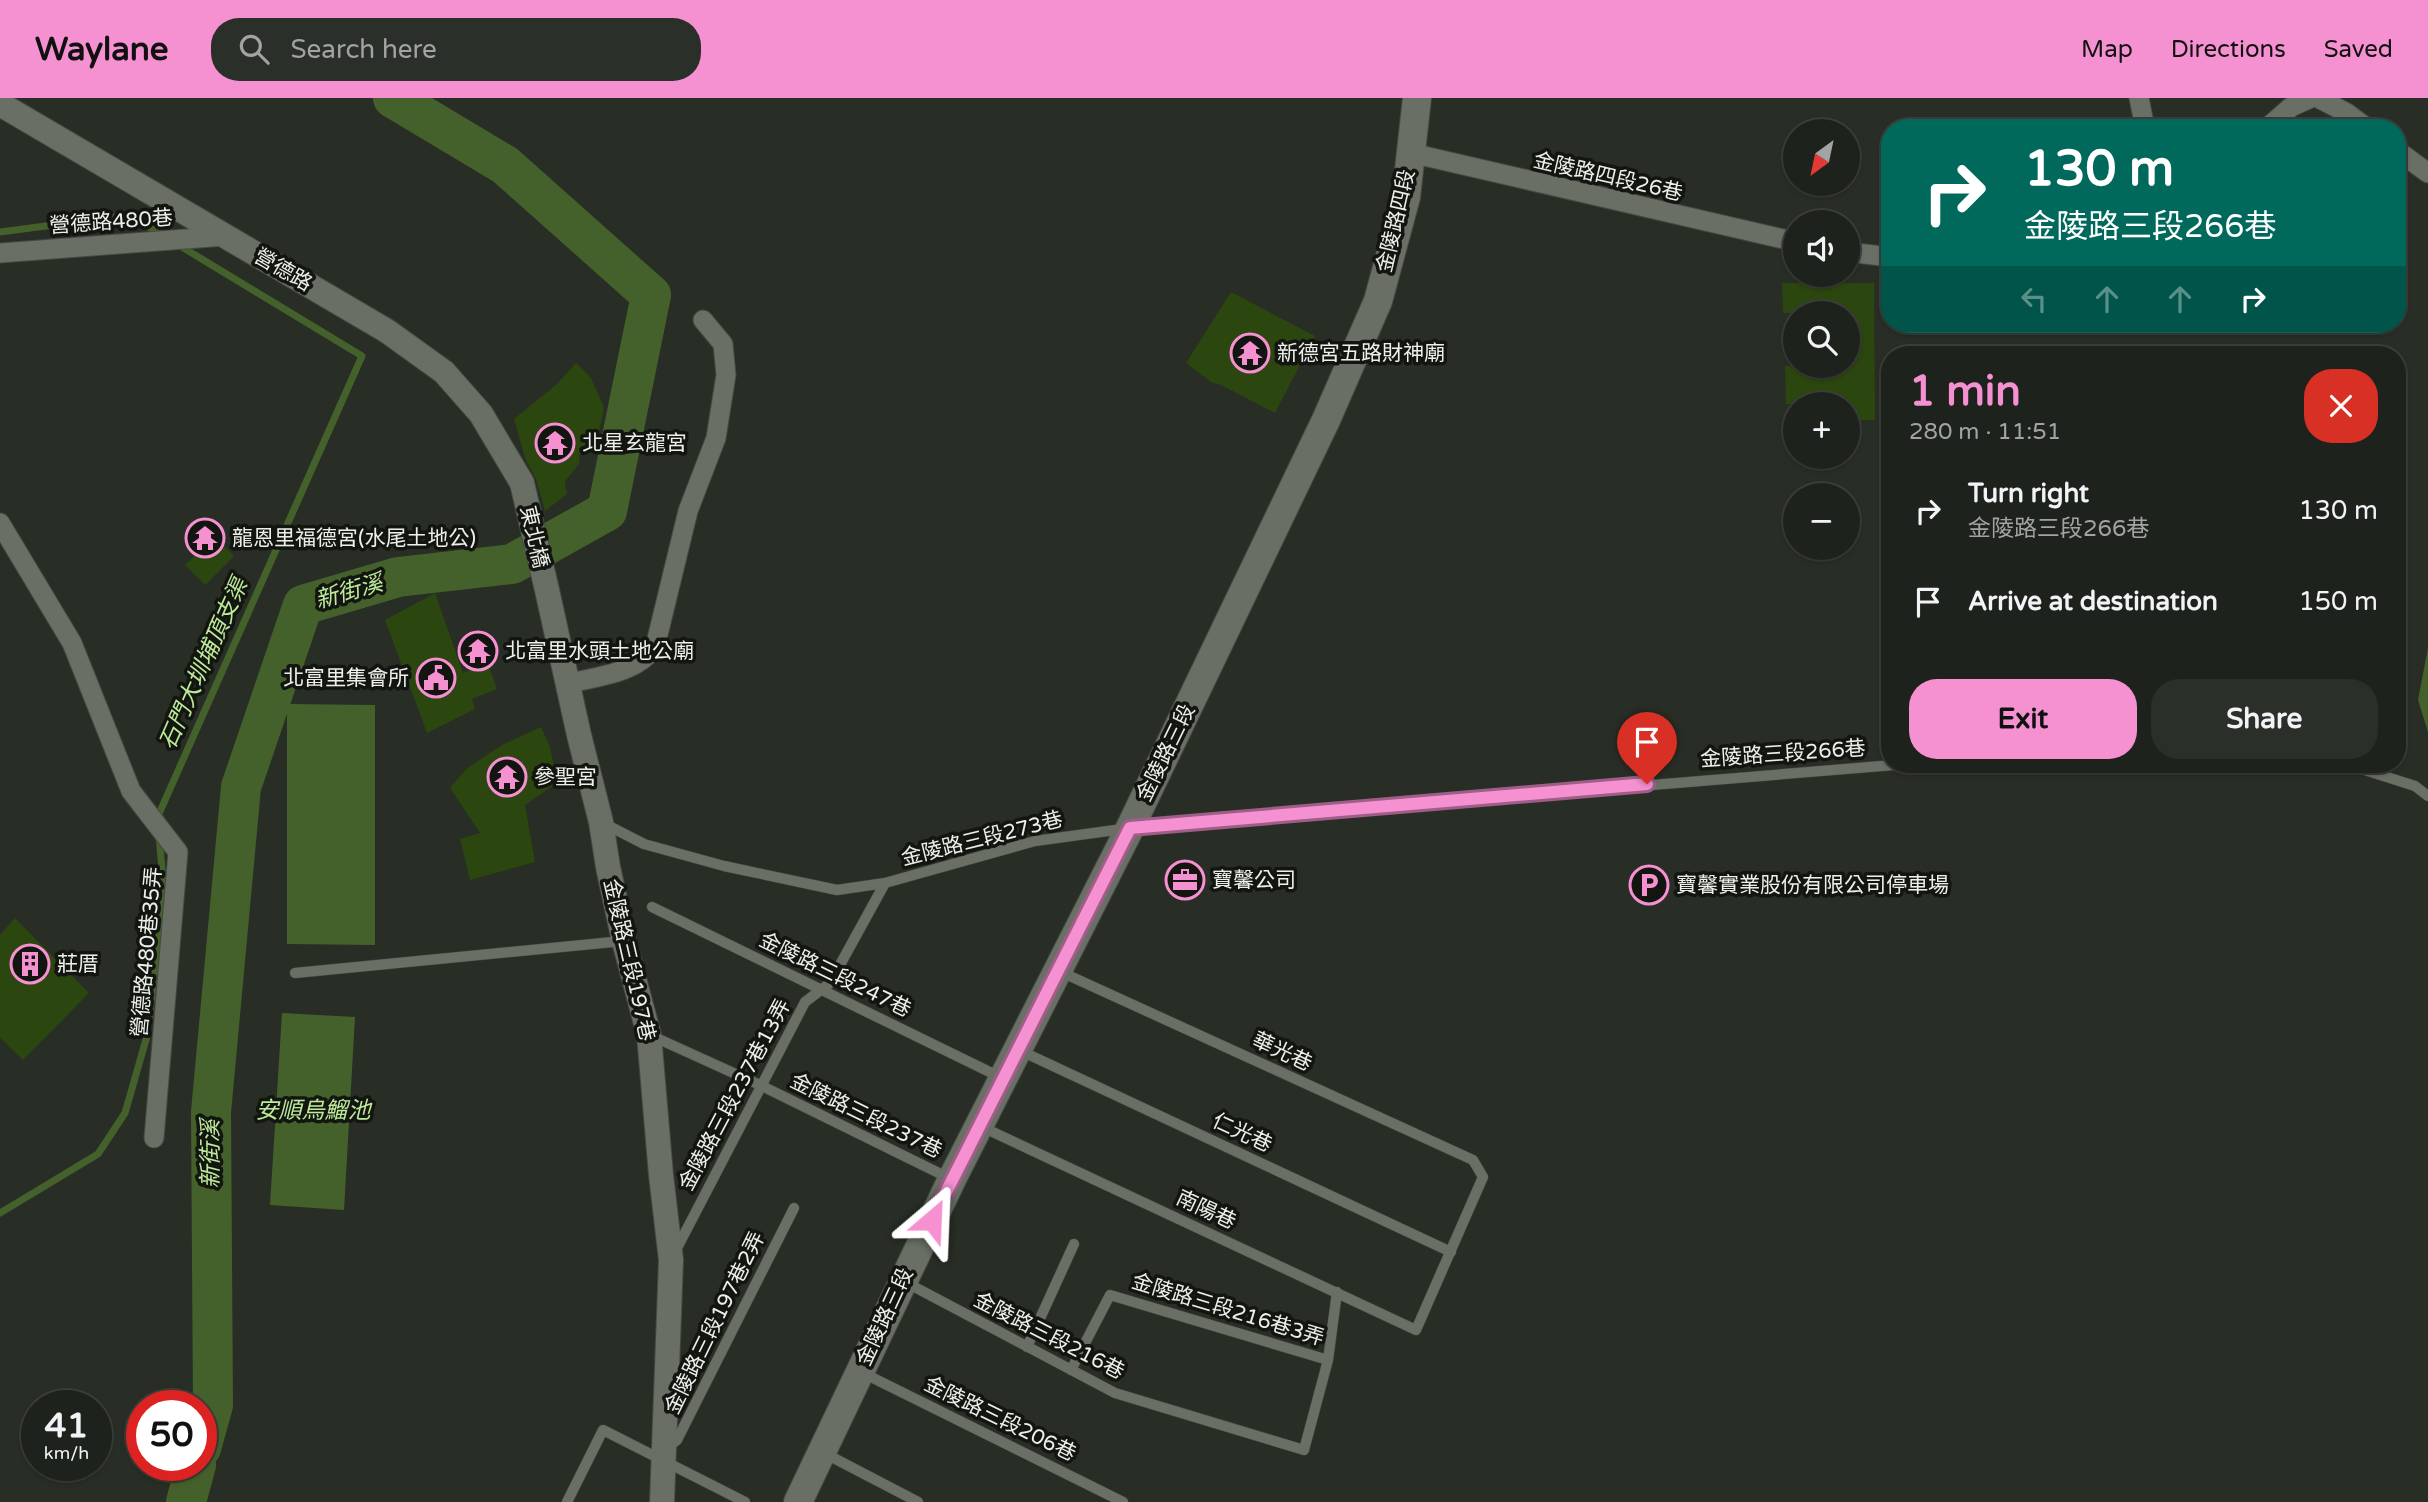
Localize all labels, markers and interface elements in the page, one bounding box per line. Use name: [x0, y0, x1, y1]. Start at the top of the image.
search box: [211, 18, 701, 81]
text: Waylane: [35, 30, 169, 69]
icon: search: [235, 30, 273, 68]
text: Search here: [291, 34, 437, 65]
text: Map: [2081, 35, 2133, 64]
text: Directions: [2171, 35, 2286, 64]
text: Saved: [2324, 35, 2393, 64]
north arrow: [1783, 119, 1860, 196]
map controls: [1783, 119, 1860, 560]
text: 130 m: [2024, 140, 2174, 199]
icon: right: [1909, 147, 2000, 238]
street label: 金陵路四段26巷: [1531, 148, 1685, 206]
street label: 金陵路四段: [1372, 167, 1420, 275]
street label: 營德路480巷: [48, 205, 174, 239]
text: 金陵路三段266巷: [2024, 208, 2276, 246]
button: sound: [1783, 210, 1860, 287]
street label: 營德路: [249, 243, 317, 297]
icon: left: [2015, 280, 2053, 318]
icon: ahead: [2088, 280, 2126, 318]
icon: ahead: [2161, 280, 2199, 318]
icon: right: [2234, 280, 2272, 318]
button: search: [1783, 301, 1860, 378]
temple icon: 新德宮五路財神廟: [1229, 332, 1271, 374]
place label: 新德宮五路財神廟: [1277, 341, 1445, 366]
text: 1 min: [1909, 366, 2021, 417]
button: close: [2304, 369, 2378, 443]
button: +: [1783, 392, 1860, 469]
text: 280 m · 11:51: [1909, 418, 2061, 446]
temple icon: 北星玄龍宮: [534, 422, 576, 464]
place label: 北星玄龍宮: [582, 431, 687, 456]
text: Turn right: [1968, 478, 2089, 509]
button: −: [1783, 483, 1860, 560]
icon: right: [1909, 492, 1947, 530]
text: 130 m: [2298, 495, 2378, 526]
street label: 東北橋: [515, 503, 553, 571]
text: 金陵路三段266巷: [1968, 515, 2149, 543]
temple icon: 龍恩里福德宮(水尾土地公): [184, 517, 226, 559]
place label: 龍恩里福德宮(水尾土地公): [232, 526, 476, 551]
water label: 新街溪: [312, 568, 389, 615]
water label: 石門大圳埔頂支渠: [154, 572, 255, 754]
icon: arrive: [1909, 583, 1947, 621]
text: Arrive at destination: [1968, 586, 2218, 617]
text: 150 m: [2298, 586, 2378, 617]
temple icon: 北富里水頭土地公廟: [457, 630, 499, 672]
place label: 北富里水頭土地公廟: [505, 639, 694, 664]
public building icon: 北富里集會所: [415, 657, 457, 699]
place label: 北富里集會所: [283, 666, 409, 691]
button: Exit: [1909, 679, 2137, 759]
button: Share: [2151, 679, 2378, 759]
street label: 金陵路三段: [1132, 700, 1200, 806]
pin: [1617, 712, 1677, 784]
icon: arrive: [1628, 723, 1666, 761]
street label: 金陵路三段266巷: [1700, 736, 1866, 772]
temple icon: 參聖宮: [486, 756, 528, 798]
place label: 參聖宮: [534, 765, 597, 790]
street label: 金陵路三段273巷: [899, 807, 1065, 871]
office icon: 寶馨公司: [1164, 859, 1206, 901]
parking icon: 寶馨實業股份有限公司停車場: [1628, 864, 1670, 906]
street label: 營德路480巷35弄: [127, 866, 167, 1038]
place label: 寶馨公司: [1212, 868, 1296, 893]
place label: 寶馨實業股份有限公司停車場: [1676, 873, 1949, 898]
street label: 金陵路三段197巷: [598, 877, 660, 1043]
street label: 金陵路三段247巷: [755, 927, 915, 1023]
building icon: 莊厝: [9, 943, 51, 985]
place label: 莊厝: [57, 952, 99, 977]
street label: 金陵路三段237巷13弄: [674, 995, 796, 1195]
street label: 華光巷: [1248, 1027, 1316, 1077]
street label: 金陵路三段237巷: [786, 1068, 946, 1164]
water label: 安順烏鰡池: [256, 1097, 373, 1125]
street label: 仁光巷: [1208, 1108, 1276, 1158]
water label: 新街溪: [197, 1117, 225, 1189]
position arrow: [895, 1183, 969, 1257]
street label: 南陽巷: [1172, 1185, 1240, 1235]
street label: 金陵路三段197巷2弄: [660, 1228, 770, 1418]
street label: 金陵路三段: [851, 1264, 919, 1370]
street label: 金陵路三段216巷3弄: [1129, 1269, 1327, 1351]
street label: 金陵路三段216巷: [970, 1287, 1128, 1385]
street label: 金陵路三段206巷: [920, 1371, 1080, 1467]
speed limit sign: 50: [126, 1390, 217, 1481]
text: 41: [45, 1405, 88, 1447]
text: km/h: [44, 1442, 89, 1464]

